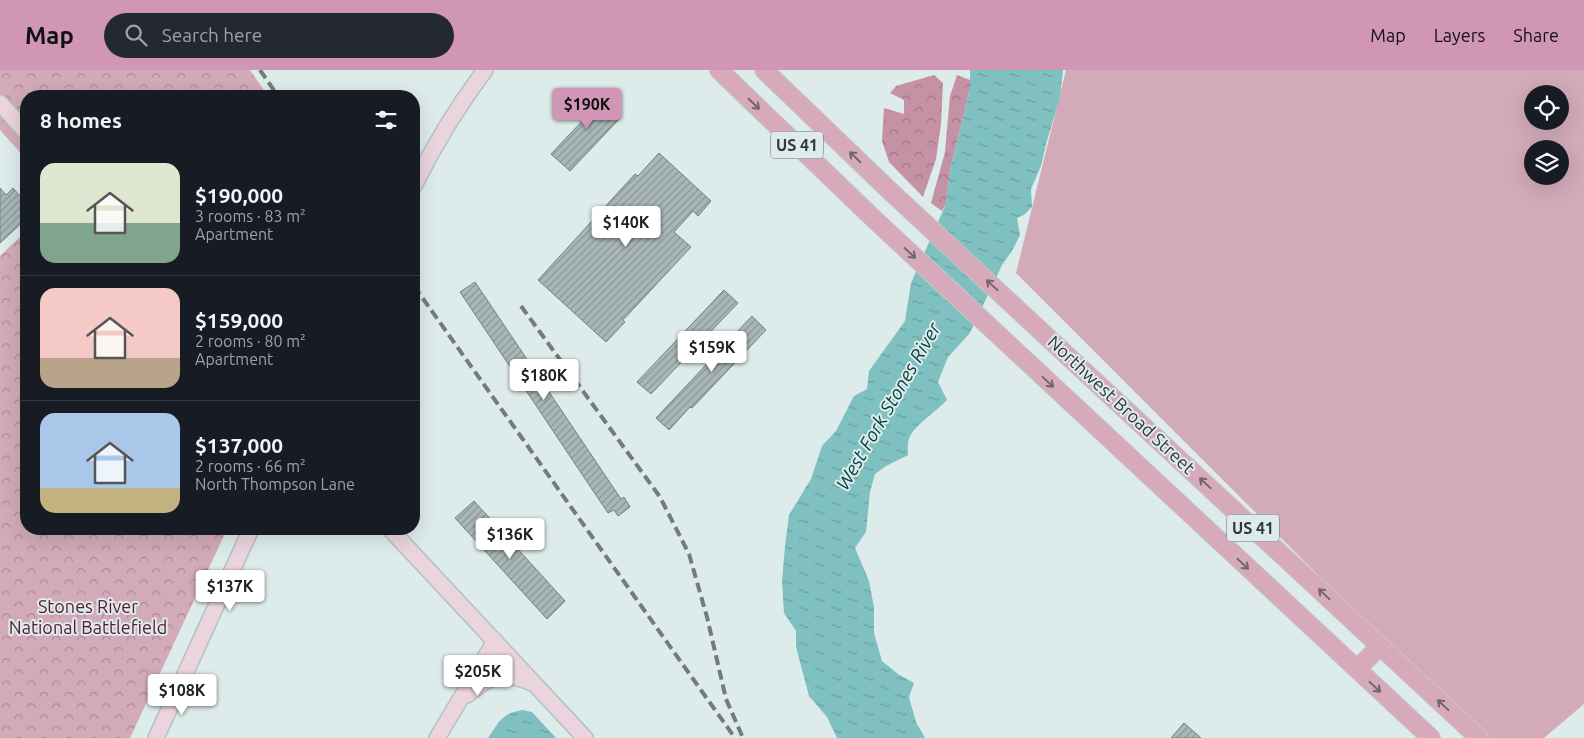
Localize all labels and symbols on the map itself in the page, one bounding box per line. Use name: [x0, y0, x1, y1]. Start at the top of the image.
pin: $190K: [552, 88, 622, 130]
one-way arrow: [748, 98, 760, 110]
road number: US 41: [771, 132, 823, 158]
one-way arrow: [848, 151, 861, 163]
pin: $140K: [591, 206, 661, 248]
one-way arrow: [904, 247, 917, 259]
one-way arrow: [985, 279, 998, 291]
water label: West Fork Stones River: [831, 318, 945, 494]
pin: $159K: [677, 330, 747, 373]
street label: Northwest Broad Street: [1044, 331, 1199, 478]
pin: $180K: [509, 358, 579, 401]
one-way arrow: [1041, 376, 1054, 388]
one-way arrow: [1199, 477, 1211, 489]
road number: US 41: [1227, 514, 1279, 542]
pin: $136K: [475, 518, 545, 560]
one-way arrow: [1237, 558, 1250, 570]
pin: $137K: [195, 570, 265, 612]
one-way arrow: [1318, 588, 1330, 600]
park label: Stones River National Battlefield: [9, 596, 167, 637]
pin: $205K: [443, 654, 513, 697]
pin: $108K: [147, 674, 217, 716]
one-way arrow: [1369, 681, 1382, 692]
one-way arrow: [1437, 699, 1449, 711]

